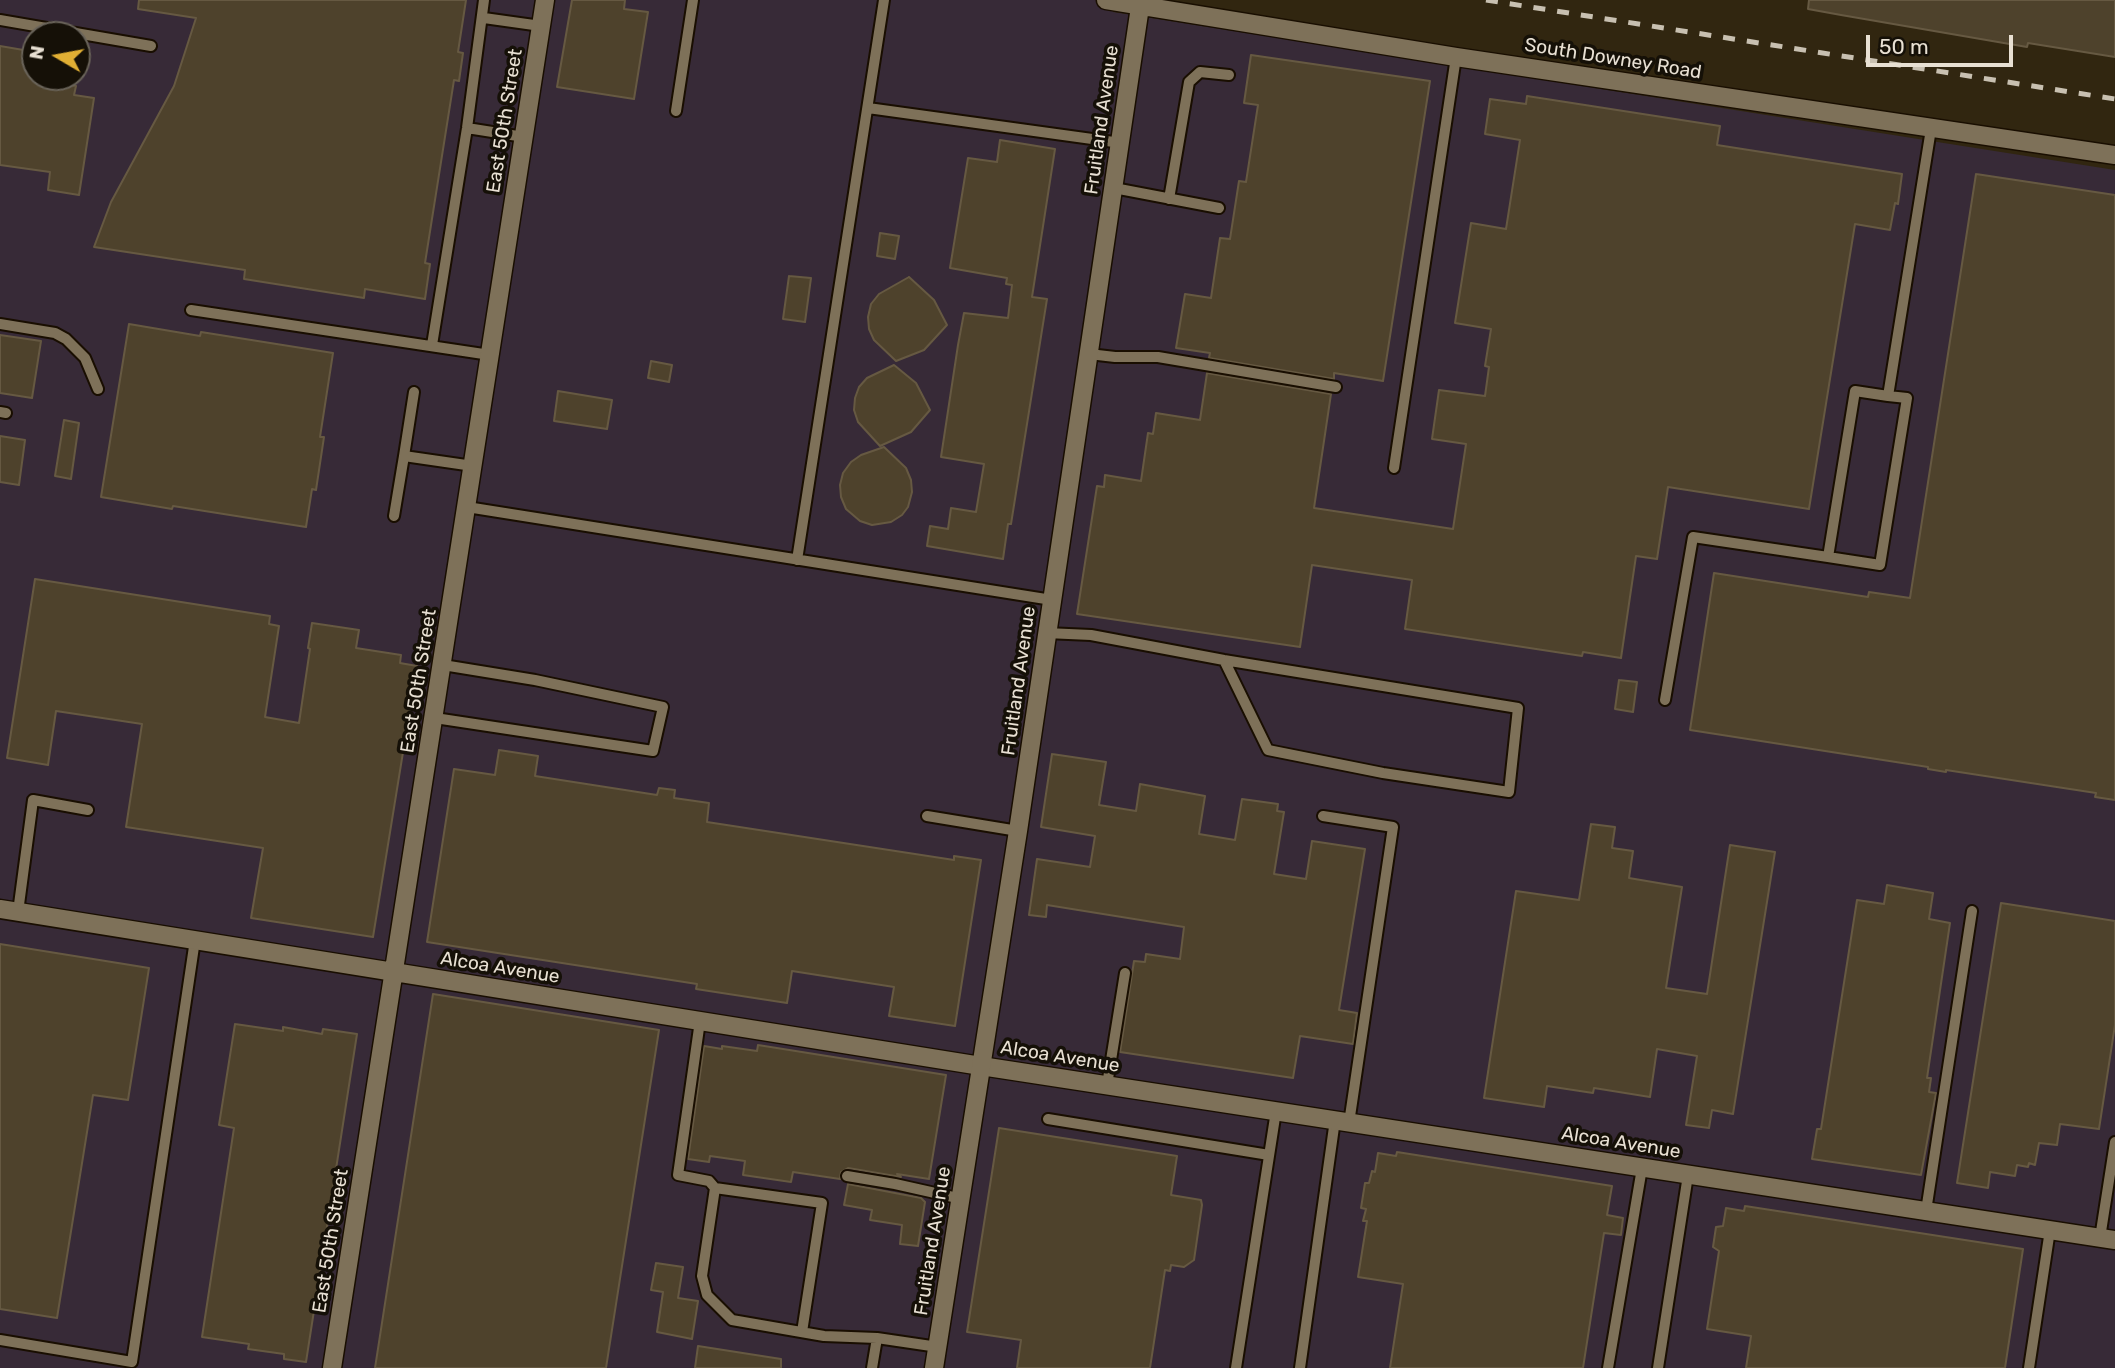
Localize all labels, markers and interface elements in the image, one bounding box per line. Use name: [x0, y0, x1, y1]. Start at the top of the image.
north arrow: [21, 21, 91, 91]
scale bar: [1870, 21, 2017, 65]
street label: South Downey Road: [1523, 34, 1703, 84]
text: 50 m: [1879, 34, 1929, 59]
text: N: [24, 44, 49, 61]
street label: Fruitland Avenue: [1080, 44, 1124, 196]
street label: East 50th Street: [482, 47, 528, 195]
street label: Fruitland Avenue: [997, 605, 1041, 757]
street label: East 50th Street: [396, 607, 442, 755]
street label: Alcoa Avenue: [439, 947, 561, 989]
street label: Alcoa Avenue: [999, 1036, 1121, 1078]
street label: Alcoa Avenue: [1560, 1122, 1682, 1164]
street label: Fruitland Avenue: [910, 1165, 956, 1317]
street label: East 50th Street: [308, 1167, 354, 1315]

